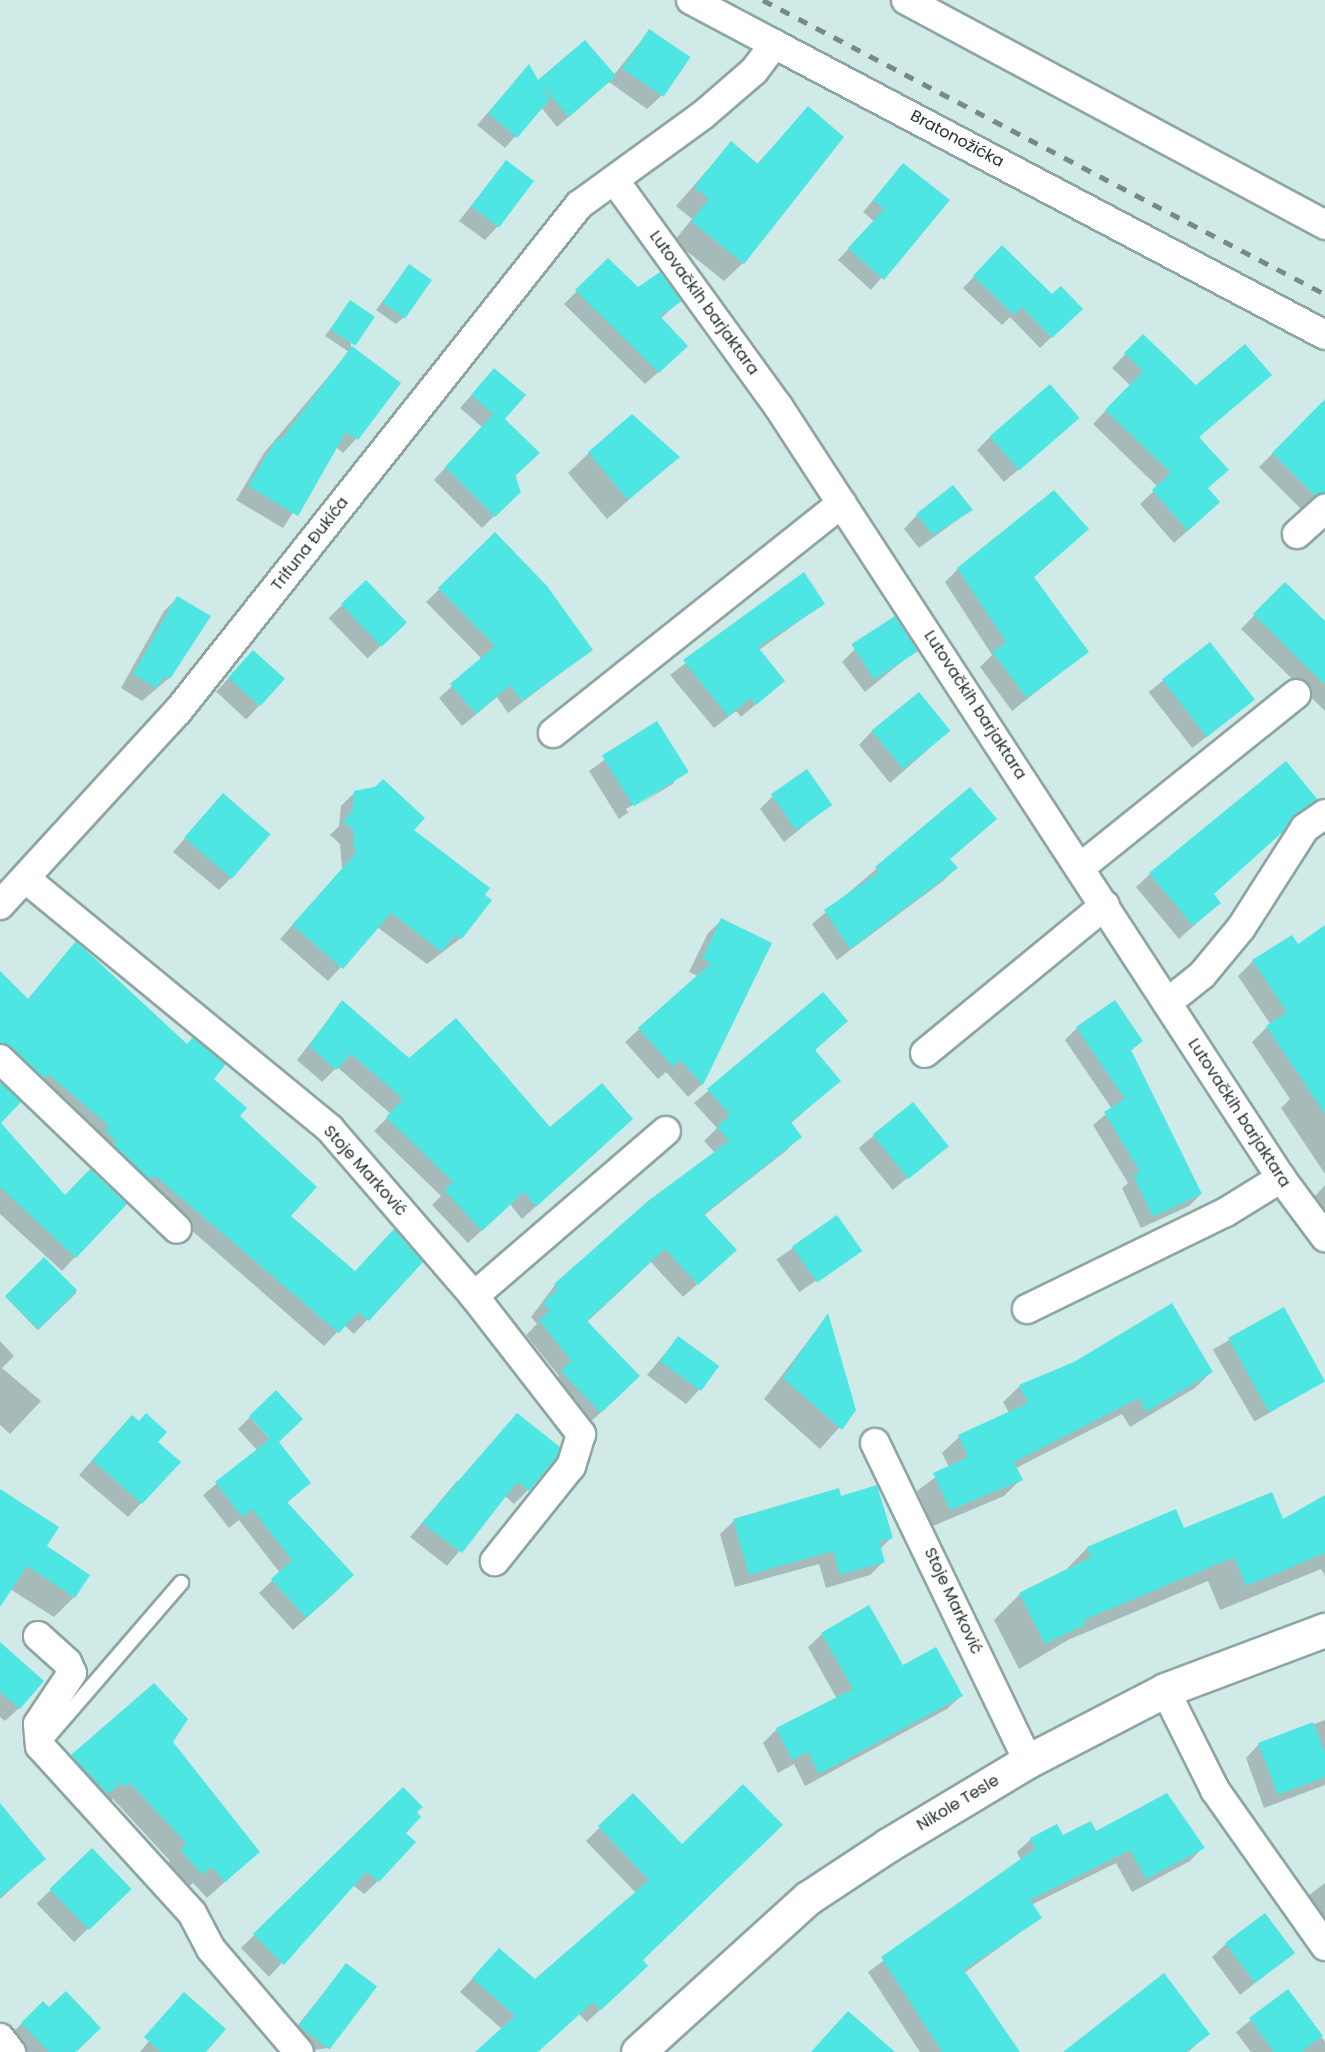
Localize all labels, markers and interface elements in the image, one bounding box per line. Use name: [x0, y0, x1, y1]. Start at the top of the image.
street label: Bratonožićka: [907, 106, 1007, 172]
street label: Lutovačkih barjaktara: [645, 227, 763, 379]
street label: Trifuna Đukića: [267, 493, 353, 595]
street label: Lutovačkih barjaktara: [920, 627, 1030, 783]
street label: Lutovačkih barjaktara: [1184, 1035, 1294, 1191]
street label: Stoje Marković: [319, 1122, 411, 1220]
street label: Stoje Marković: [920, 1545, 986, 1657]
street label: Nikole Tesle: [913, 1771, 1003, 1835]

